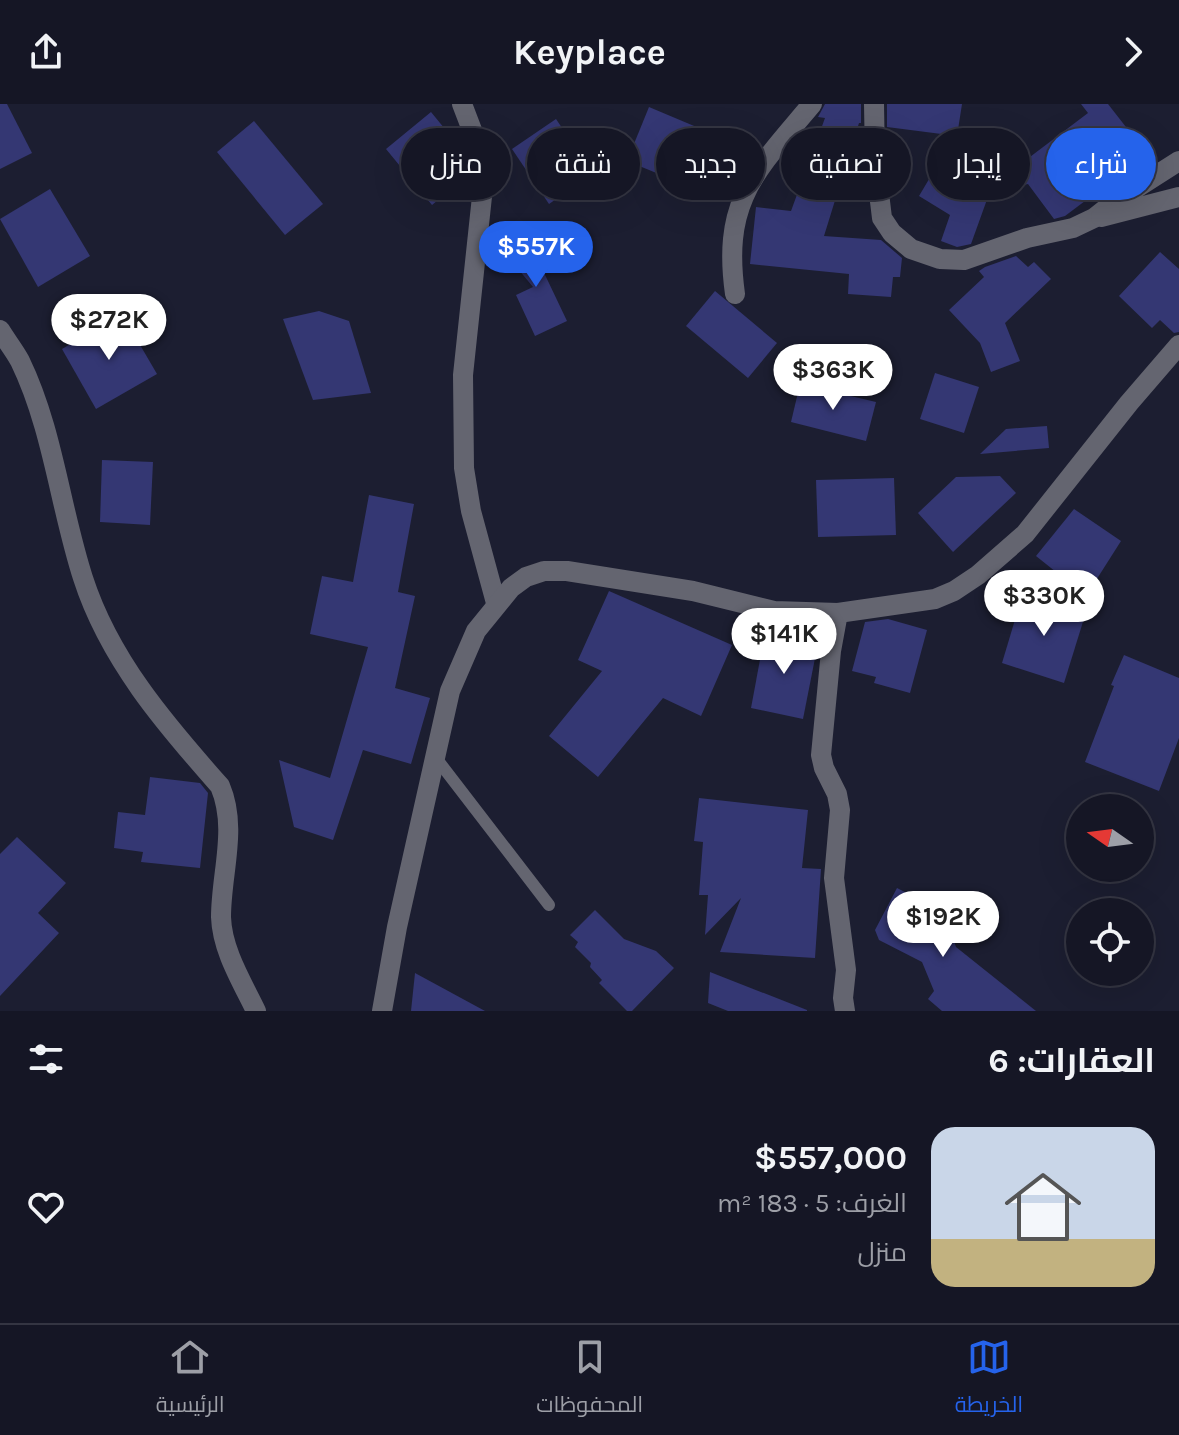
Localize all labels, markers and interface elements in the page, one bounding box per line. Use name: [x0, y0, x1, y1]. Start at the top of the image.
icon: share: [24, 30, 68, 74]
icon: forward: [1111, 30, 1155, 74]
text: Keyplace: [513, 31, 666, 73]
chip: منزل: [401, 128, 511, 200]
chip: شقة: [527, 128, 640, 200]
chip: جديد: [656, 128, 765, 200]
chip: تصفية: [781, 128, 911, 200]
chip: إيجار: [927, 128, 1030, 200]
chip: شراء: [1046, 128, 1156, 200]
pin: $557K: [480, 221, 592, 289]
text: $557K: [497, 231, 575, 262]
pin: $272K: [53, 294, 165, 362]
text: $272K: [69, 304, 149, 335]
pin: $363K: [777, 344, 889, 412]
text: $363K: [791, 354, 875, 385]
pin: $330K: [988, 570, 1100, 638]
text: $330K: [1002, 580, 1086, 611]
pin: $141K: [728, 608, 840, 676]
text: $141K: [750, 618, 818, 649]
north arrow: [1066, 794, 1154, 882]
map controls: [1066, 794, 1154, 986]
pin: $192K: [887, 891, 999, 959]
button: locate: [1066, 898, 1154, 986]
text: $192K: [905, 901, 981, 932]
icon: filters: [24, 1037, 68, 1081]
text: العقارات: 6: [988, 1041, 1155, 1081]
text: $557,000: [754, 1138, 907, 1178]
icon: home: [995, 1159, 1091, 1255]
icon: heart: [24, 1185, 68, 1229]
text: الغرف: 5 · 183 m²: [717, 1188, 907, 1219]
text: منزل: [858, 1237, 907, 1268]
tab: الرئيسية: [156, 1335, 225, 1425]
tab: المحفوظات: [536, 1335, 643, 1425]
tab: الخريطة: [955, 1335, 1023, 1425]

